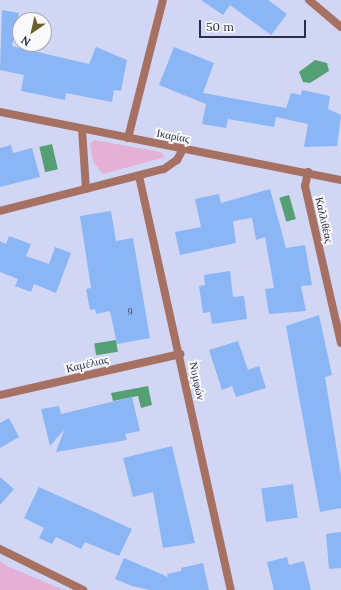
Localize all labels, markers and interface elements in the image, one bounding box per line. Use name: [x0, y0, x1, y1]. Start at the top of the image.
north arrow: [12, 12, 52, 52]
scale bar: [201, 12, 308, 38]
text: 50 m: [206, 19, 234, 34]
text: N: [18, 33, 33, 49]
street label: Ικαρίας: [155, 126, 191, 146]
street label: Καλλιθέας: [312, 196, 336, 244]
house number: 9: [127, 307, 133, 317]
street label: Καμέλιας: [65, 353, 109, 375]
street label: Νυμφών: [187, 361, 207, 401]

